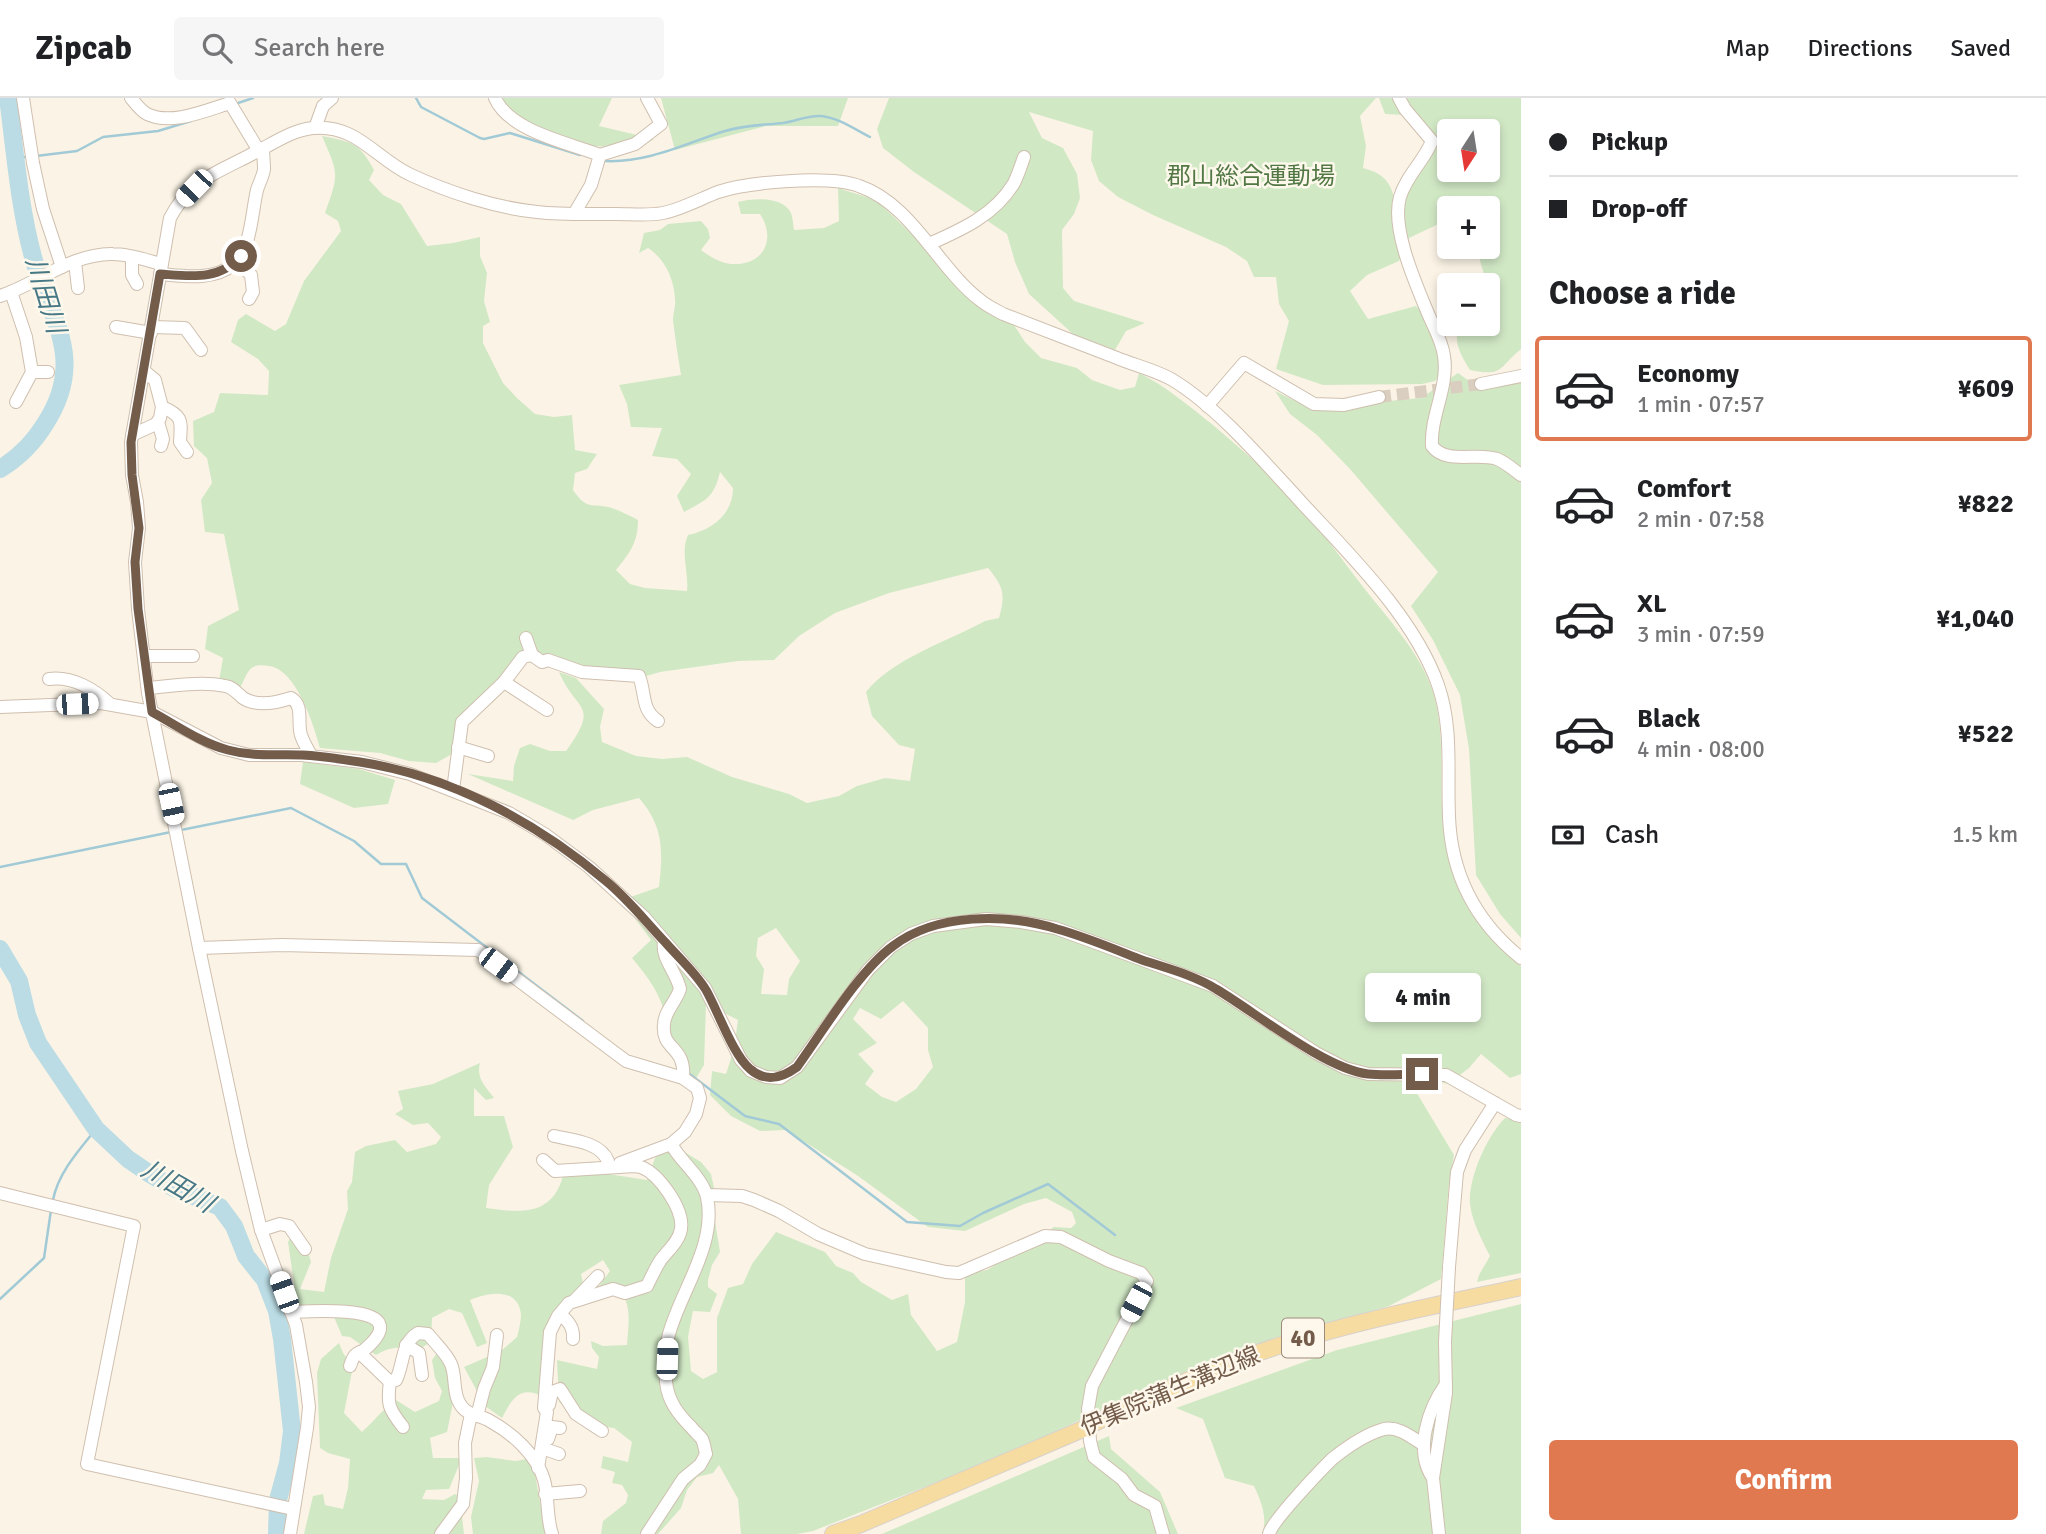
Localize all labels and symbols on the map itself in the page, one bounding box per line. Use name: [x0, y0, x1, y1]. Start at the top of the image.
north arrow: [1437, 119, 1500, 182]
park label: 郡山総合運動場: [1167, 161, 1335, 191]
car: [172, 166, 217, 210]
route start: [225, 240, 257, 272]
water label: 川田川: [18, 253, 73, 340]
car: [56, 693, 99, 715]
car: [157, 781, 186, 827]
car: [475, 944, 522, 986]
callout: 4 min: [1364, 972, 1480, 1021]
route end: [1406, 1058, 1438, 1090]
water label: 川田川: [136, 1154, 222, 1222]
car: [267, 1269, 302, 1315]
car: [1117, 1279, 1156, 1325]
road number: 40: [1282, 1318, 1324, 1358]
car: [656, 1338, 679, 1380]
street label: 伊集院蒲生溝辺線: [1076, 1340, 1264, 1442]

